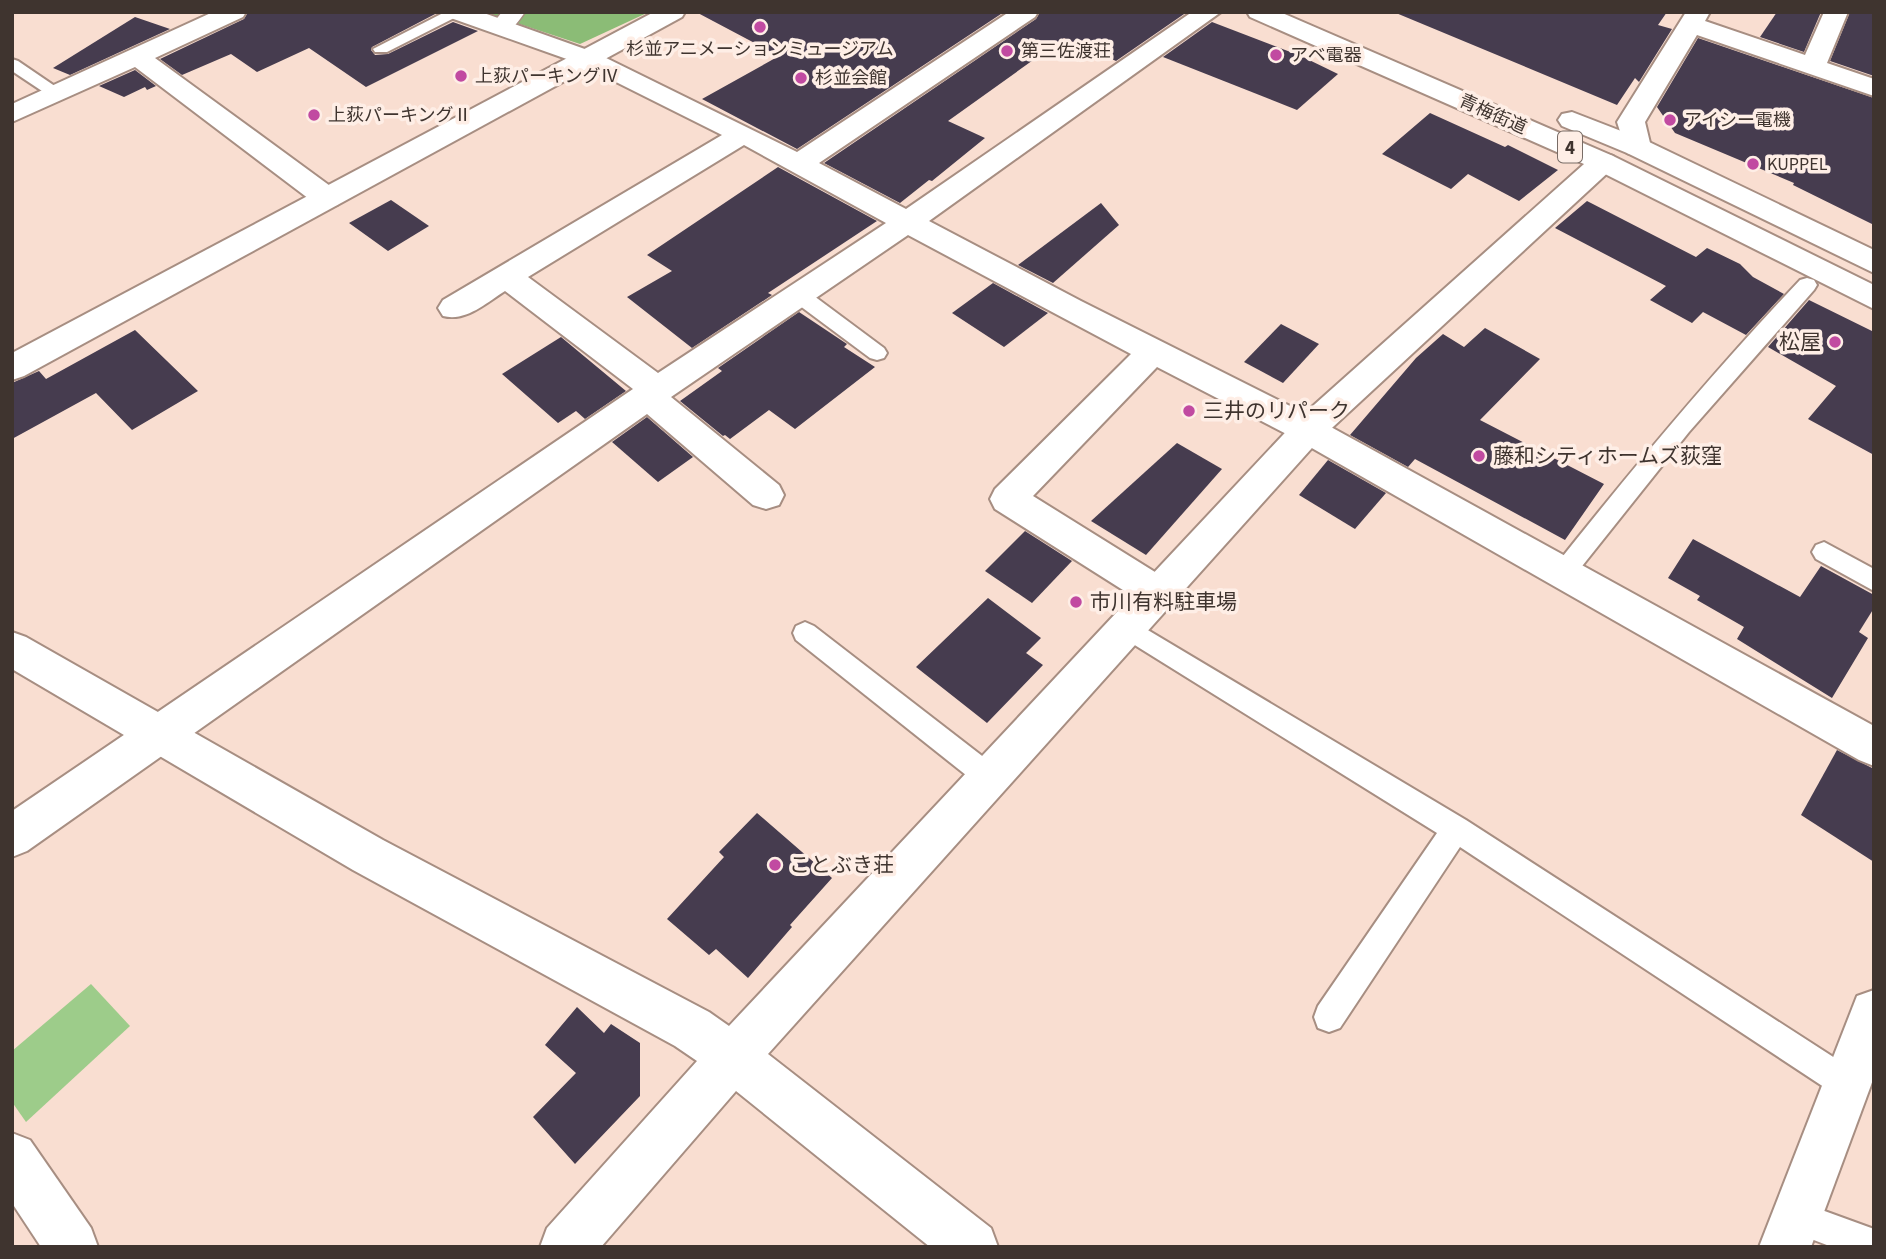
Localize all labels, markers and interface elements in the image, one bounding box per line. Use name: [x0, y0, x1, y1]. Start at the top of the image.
marker: 杉並アニメーションミュージアム: [752, 19, 768, 35]
place label: 杉並アニメーションミュージアム: [626, 37, 894, 62]
place label: 第三佐渡荘: [1021, 39, 1111, 64]
marker: 第三佐渡荘: [999, 43, 1015, 59]
place label: アベ電器: [1290, 43, 1362, 68]
marker: アベ電器: [1268, 47, 1284, 63]
place label: 上荻パーキングⅣ: [475, 64, 618, 89]
place label: 杉並会館: [815, 66, 887, 91]
marker: 上荻パーキングⅣ: [453, 68, 469, 84]
marker: 杉並会館: [793, 70, 809, 86]
street label: 青梅街道: [1455, 88, 1531, 141]
place label: 上荻パーキングⅡ: [328, 103, 471, 128]
marker: 上荻パーキングⅡ: [306, 107, 322, 123]
place label: アイシー電機: [1684, 108, 1791, 133]
marker: アイシー電機: [1662, 112, 1678, 128]
road number: 4: [1558, 132, 1582, 162]
place label: KUPPEL: [1767, 152, 1828, 177]
marker: KUPPEL: [1745, 156, 1761, 172]
place label: 松屋: [1779, 327, 1821, 357]
marker: 松屋: [1827, 334, 1843, 350]
place label: 三井のリパーク: [1203, 396, 1350, 426]
marker: 三井のリパーク: [1181, 403, 1197, 419]
place label: 藤和シティホームズ荻窪: [1493, 441, 1722, 471]
marker: 藤和シティホームズ荻窪: [1471, 448, 1487, 464]
place label: 市川有料駐車場: [1090, 587, 1237, 617]
marker: 市川有料駐車場: [1068, 594, 1084, 610]
place label: ことぶき荘: [789, 850, 894, 880]
marker: ことぶき荘: [767, 857, 783, 873]

